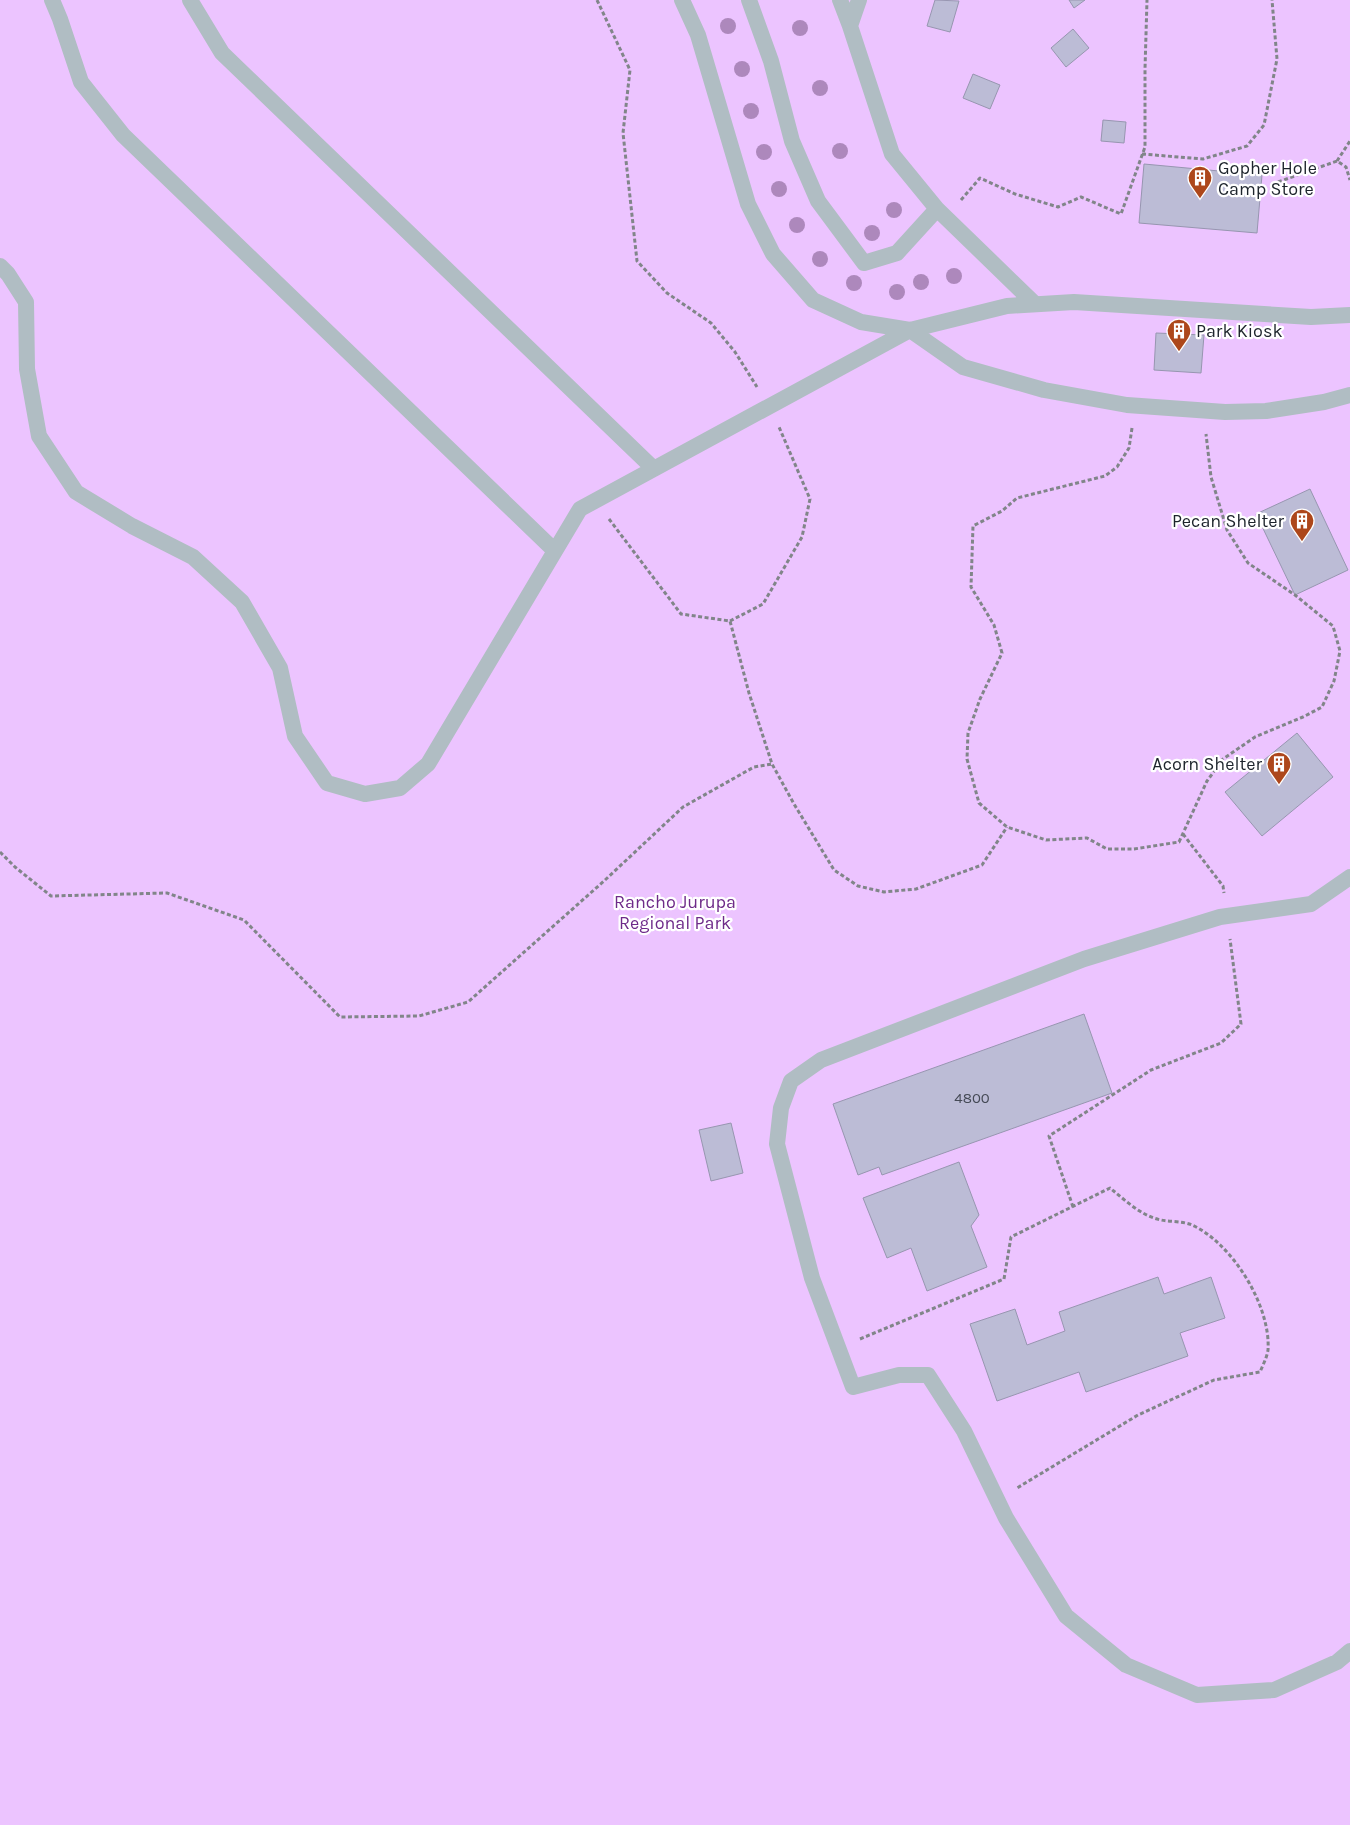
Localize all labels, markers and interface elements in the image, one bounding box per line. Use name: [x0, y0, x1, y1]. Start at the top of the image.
place label: Gopher Hole Camp Store: [1218, 157, 1317, 200]
building icon: Gopher Hole Camp Store: [1187, 165, 1213, 199]
building icon: Park Kiosk: [1166, 318, 1192, 352]
place label: Park Kiosk: [1196, 320, 1283, 342]
building icon: Pecan Shelter: [1289, 508, 1315, 542]
place label: Pecan Shelter: [1172, 510, 1284, 532]
building icon: Acorn Shelter: [1266, 751, 1292, 785]
place label: Acorn Shelter: [1152, 753, 1262, 775]
park label: Rancho Jurupa Regional Park: [614, 891, 736, 934]
house number: 4800: [954, 1089, 990, 1107]

